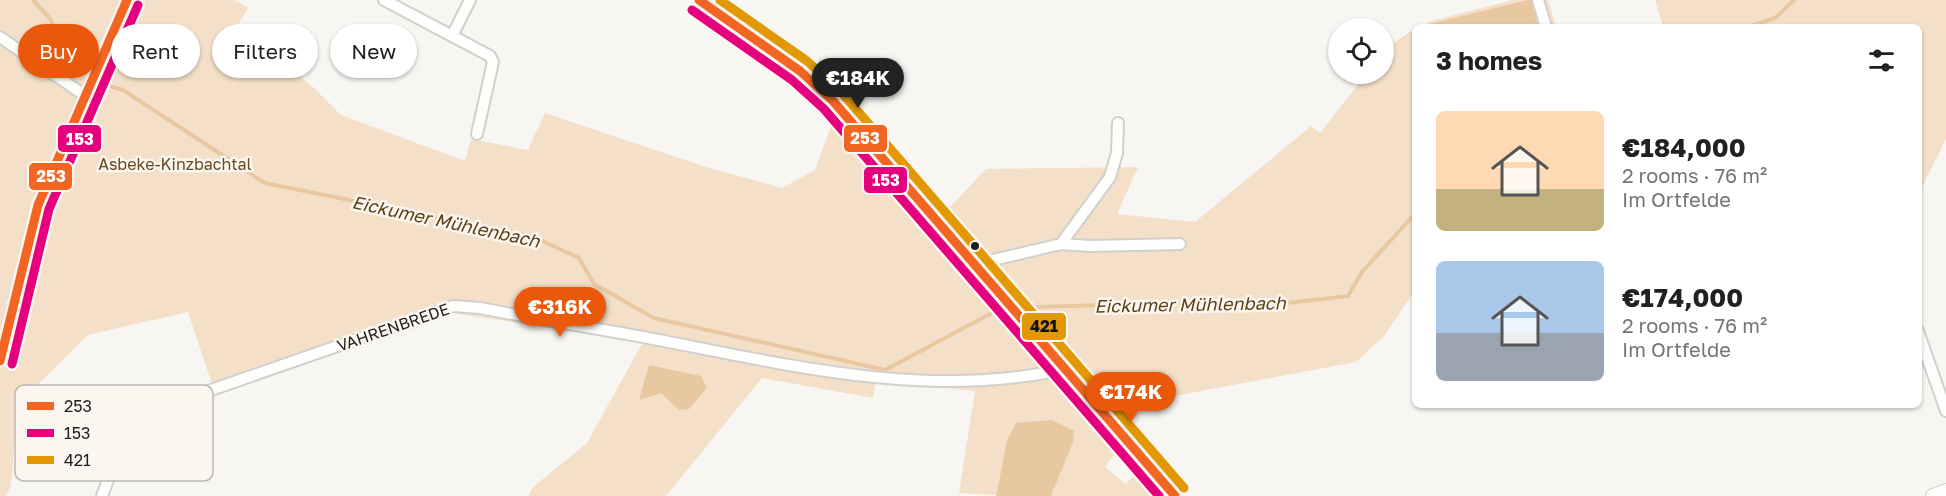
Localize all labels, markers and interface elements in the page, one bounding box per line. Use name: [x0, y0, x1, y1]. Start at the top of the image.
map controls: [1328, 18, 1394, 84]
button: locate: [1328, 18, 1394, 84]
chip: Buy: [18, 24, 99, 78]
chip: Rent: [111, 24, 200, 78]
chip: Filters: [212, 24, 318, 78]
chip: New: [330, 24, 417, 78]
icon: filters: [1865, 44, 1898, 77]
text: 3 homes: [1436, 45, 1542, 76]
pin: €184K: [816, 58, 900, 109]
text: €184K: [826, 65, 890, 89]
line badge: 153: [57, 124, 102, 153]
line badge: 253: [843, 124, 888, 153]
text: 253: [850, 128, 880, 148]
text: 153: [66, 129, 94, 149]
text: €184,000: [1622, 132, 1746, 163]
icon: home: [1484, 135, 1556, 207]
park label: Asbeke-Kinzbachtal: [98, 154, 252, 174]
line badge: 253: [28, 162, 73, 191]
text: 2 rooms · 76 m²: [1622, 163, 1767, 187]
text: 253: [36, 166, 66, 186]
line badge: 153: [863, 166, 908, 194]
text: 153: [872, 170, 900, 190]
text: Im Ortfelde: [1622, 187, 1731, 211]
water label: Eickumer Mühlenbach: [350, 190, 543, 252]
unlabelled marker: [969, 240, 981, 252]
text: €174,000: [1622, 282, 1743, 313]
icon: home: [1484, 285, 1556, 357]
pin: €316K: [518, 287, 602, 338]
water label: Eickumer Mühlenbach: [1094, 291, 1287, 317]
text: €316K: [528, 294, 592, 318]
street label: VAHRENBREDE: [334, 298, 452, 356]
line badge: 421: [1021, 312, 1067, 341]
text: 2 rooms · 76 m²: [1622, 313, 1767, 337]
text: 421: [1030, 316, 1058, 336]
text: Im Ortfelde: [1622, 337, 1731, 361]
pin: €174K: [1089, 372, 1173, 423]
text: €174K: [1100, 379, 1162, 403]
legend: [15, 385, 213, 481]
text: 253: [64, 396, 92, 416]
text: 153: [64, 423, 90, 443]
text: 421: [64, 450, 91, 470]

